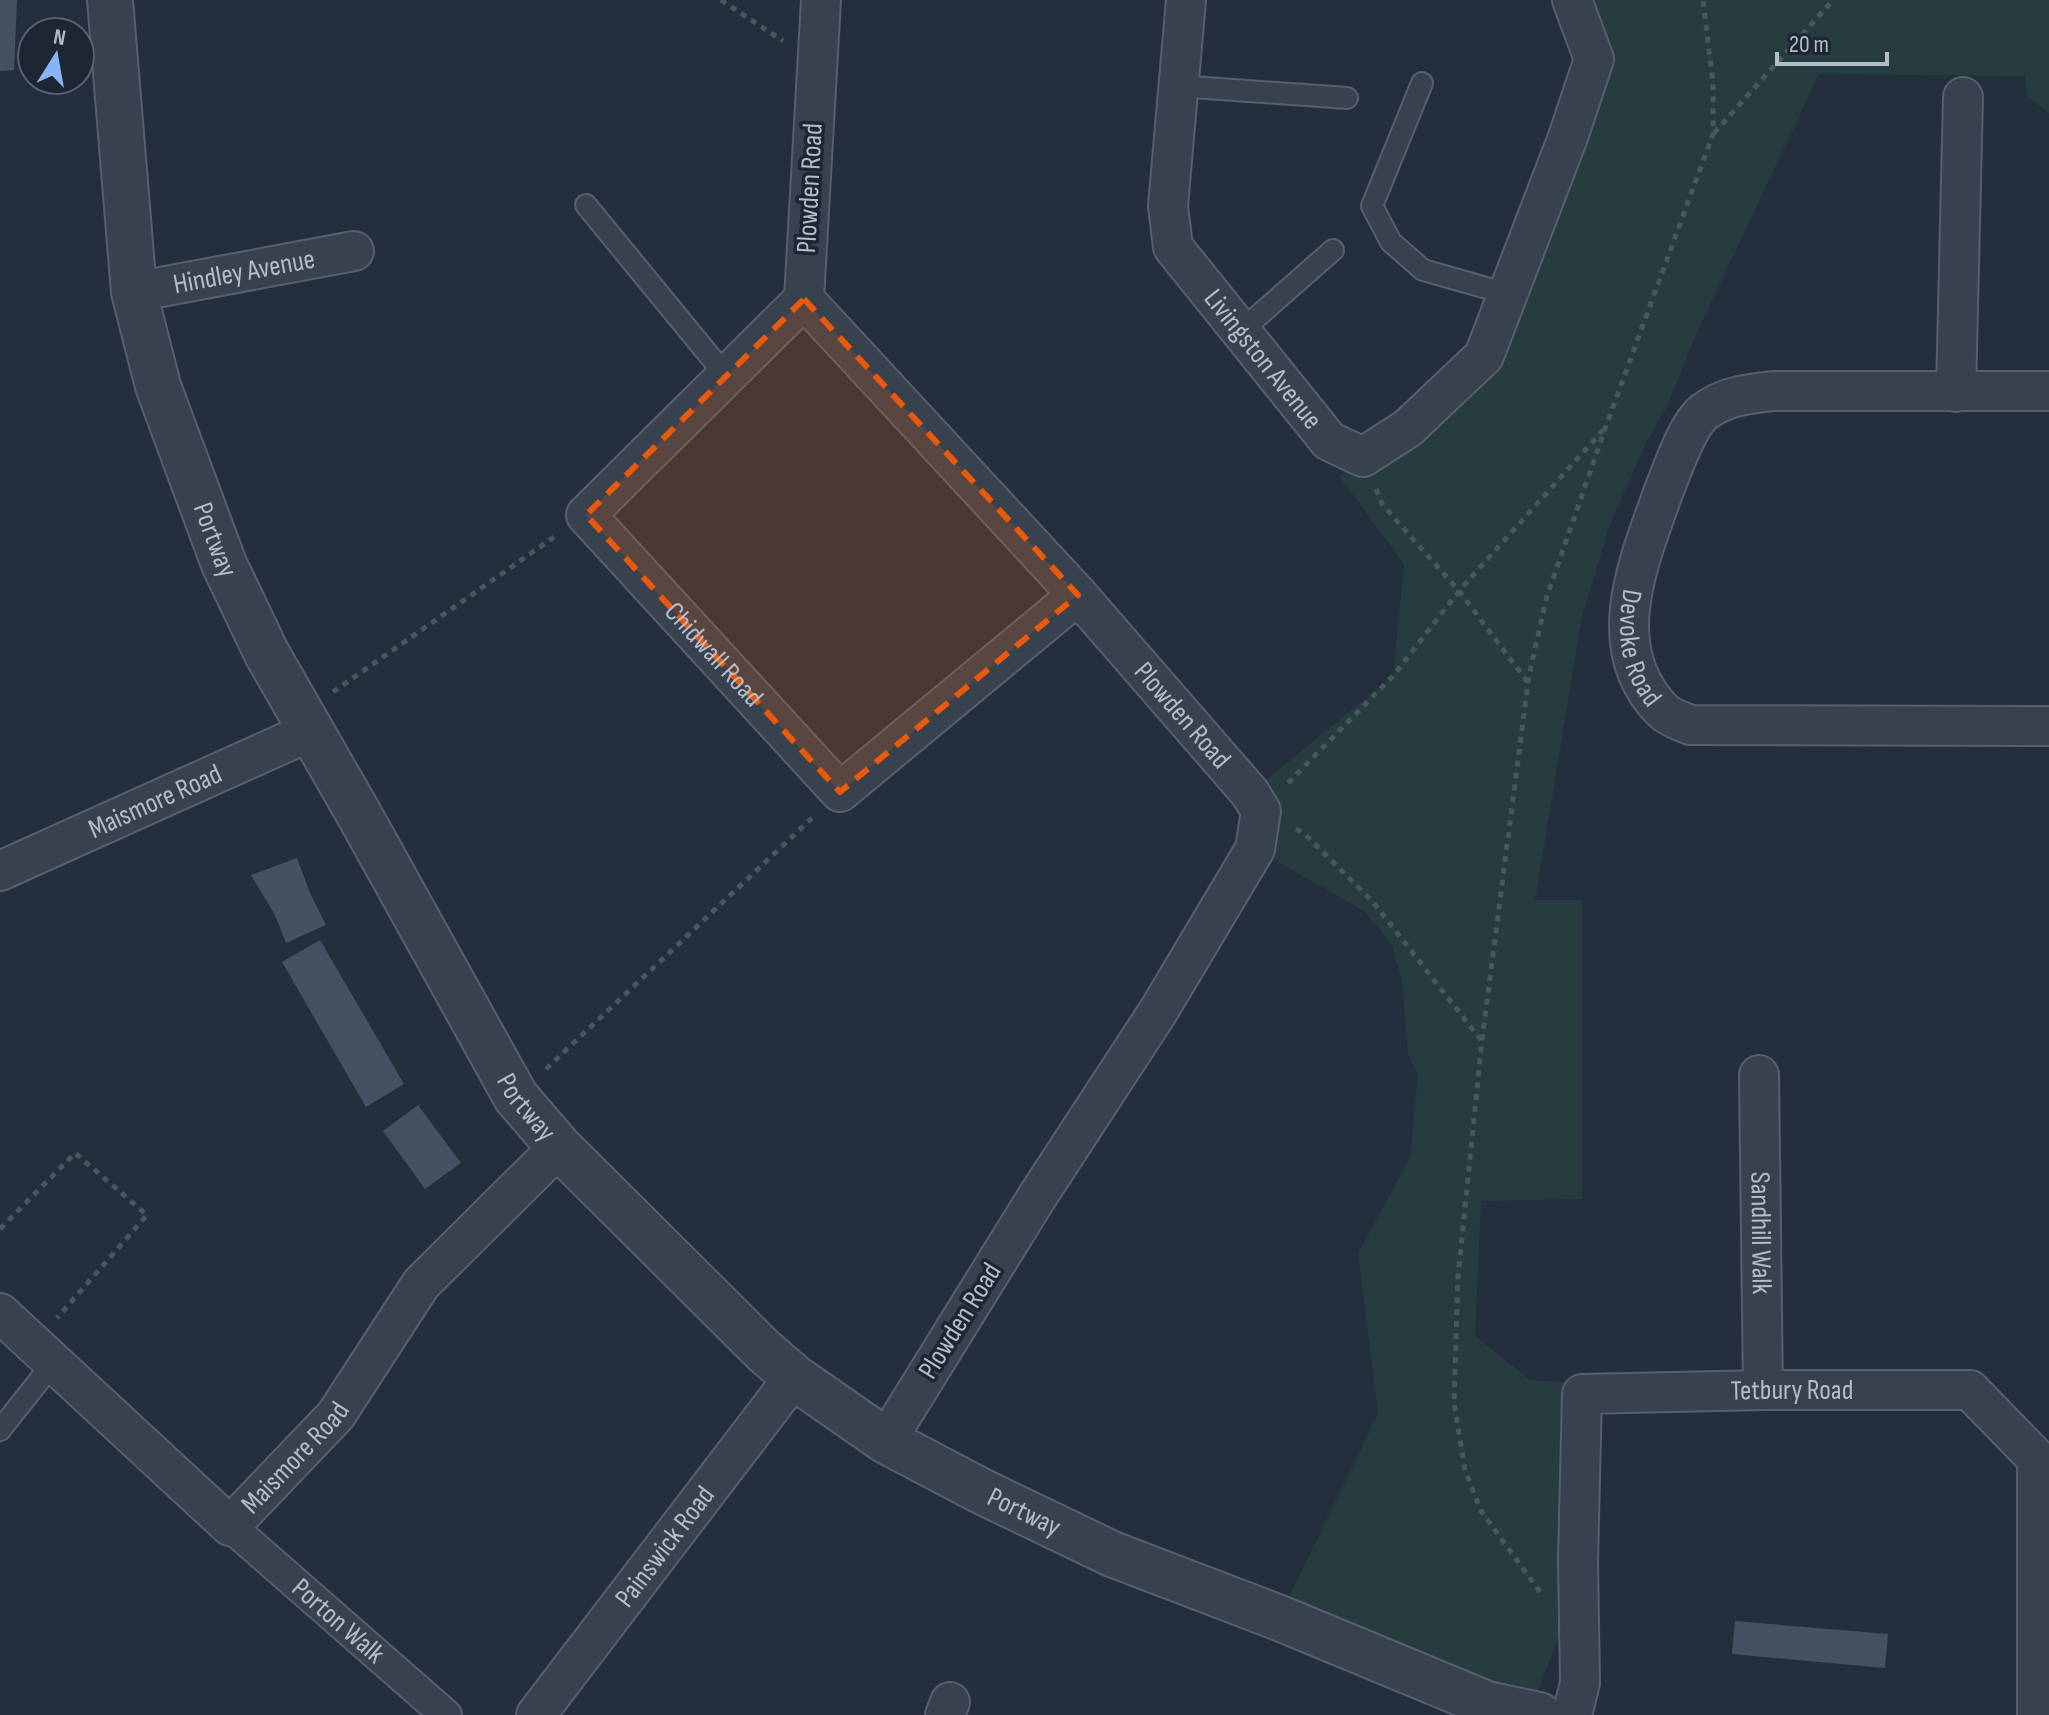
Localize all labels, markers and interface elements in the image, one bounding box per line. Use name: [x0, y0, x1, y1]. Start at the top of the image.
north arrow: [16, 16, 96, 96]
scale bar: [1777, 16, 1887, 66]
text: N: [51, 23, 68, 52]
text: 20 m: [1789, 30, 1829, 59]
street label: Plowden Road: [790, 122, 830, 254]
street label: Hindley Avenue: [171, 242, 318, 301]
street label: Livingston Avenue: [1197, 283, 1329, 436]
street label: Portway: [186, 498, 244, 583]
street label: Devoke Road: [1612, 587, 1669, 713]
street label: Chidwall Road: [658, 595, 770, 714]
street label: Plowden Road: [1127, 655, 1238, 775]
street label: Maismore Road: [83, 757, 227, 845]
street label: Portway: [490, 1068, 563, 1148]
street label: Sandhill Walk: [1744, 1171, 1778, 1295]
street label: Plowden Road: [912, 1257, 1008, 1385]
street label: Tetbury Road: [1730, 1374, 1853, 1407]
street label: Maismore Road: [234, 1396, 356, 1520]
street label: Painswick Road: [608, 1479, 721, 1614]
street label: Portway: [982, 1480, 1066, 1543]
street label: Porton Walk: [285, 1571, 392, 1670]

